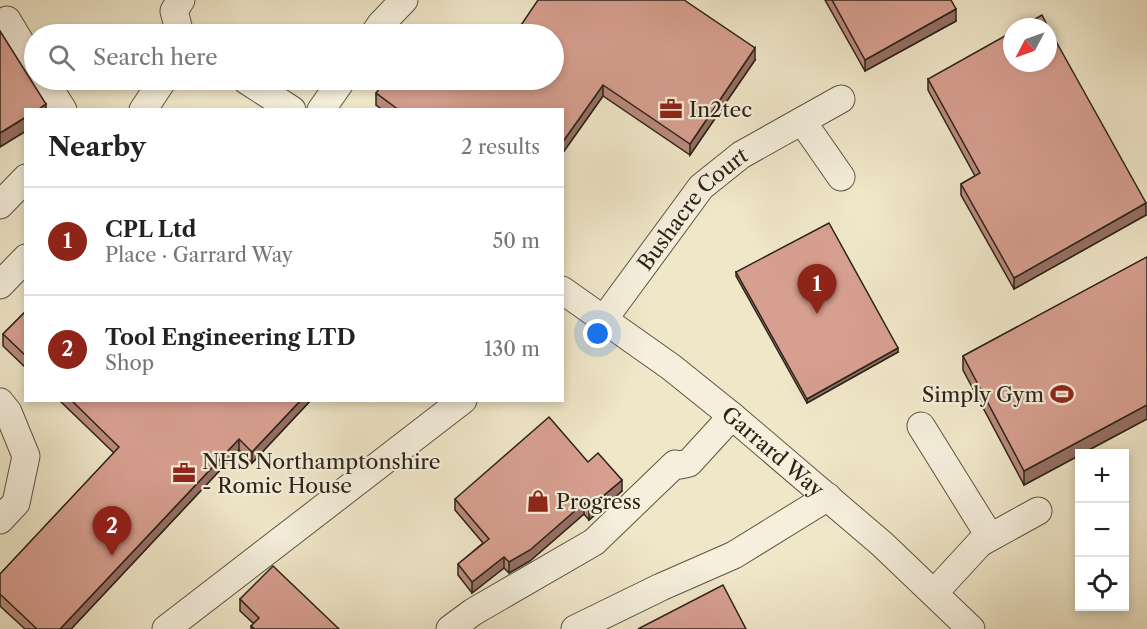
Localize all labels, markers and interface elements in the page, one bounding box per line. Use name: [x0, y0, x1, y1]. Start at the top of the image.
north arrow: [1003, 18, 1057, 72]
search box: [24, 24, 564, 90]
icon: search: [45, 41, 78, 74]
text: Search here: [93, 44, 218, 71]
office icon: In2tec: [658, 96, 684, 122]
place label: In2tec: [689, 97, 752, 122]
text: Nearby: [48, 131, 146, 163]
text: 2 results: [461, 135, 540, 159]
street label: Bushacre Court: [632, 141, 752, 275]
text: CPL Ltd: [105, 216, 197, 243]
text: 1: [63, 229, 72, 253]
text: 50 m: [493, 229, 540, 253]
text: Place · Garrard Way: [105, 243, 293, 267]
pin: 1: [798, 264, 836, 314]
your location: [583, 319, 612, 348]
text: Tool Engineering LTD: [105, 324, 356, 351]
text: 2: [62, 337, 73, 361]
text: 130 m: [484, 337, 540, 361]
text: Shop: [105, 351, 154, 375]
sports icon: Simply Gym: [1049, 381, 1075, 407]
place label: Simply Gym: [922, 382, 1044, 407]
street label: Garrard Way: [717, 401, 830, 502]
place label: NHS Northamptonshire - Romic House: [202, 449, 441, 498]
map controls: [1075, 449, 1129, 611]
button: +: [1075, 449, 1129, 503]
office icon: NHS Northamptonshire - Romic House: [171, 460, 197, 486]
shop icon: Progress: [525, 488, 551, 514]
place label: Progress: [556, 489, 641, 514]
button: −: [1075, 503, 1129, 557]
pin: 2: [92, 506, 132, 556]
button: locate: [1075, 557, 1129, 611]

